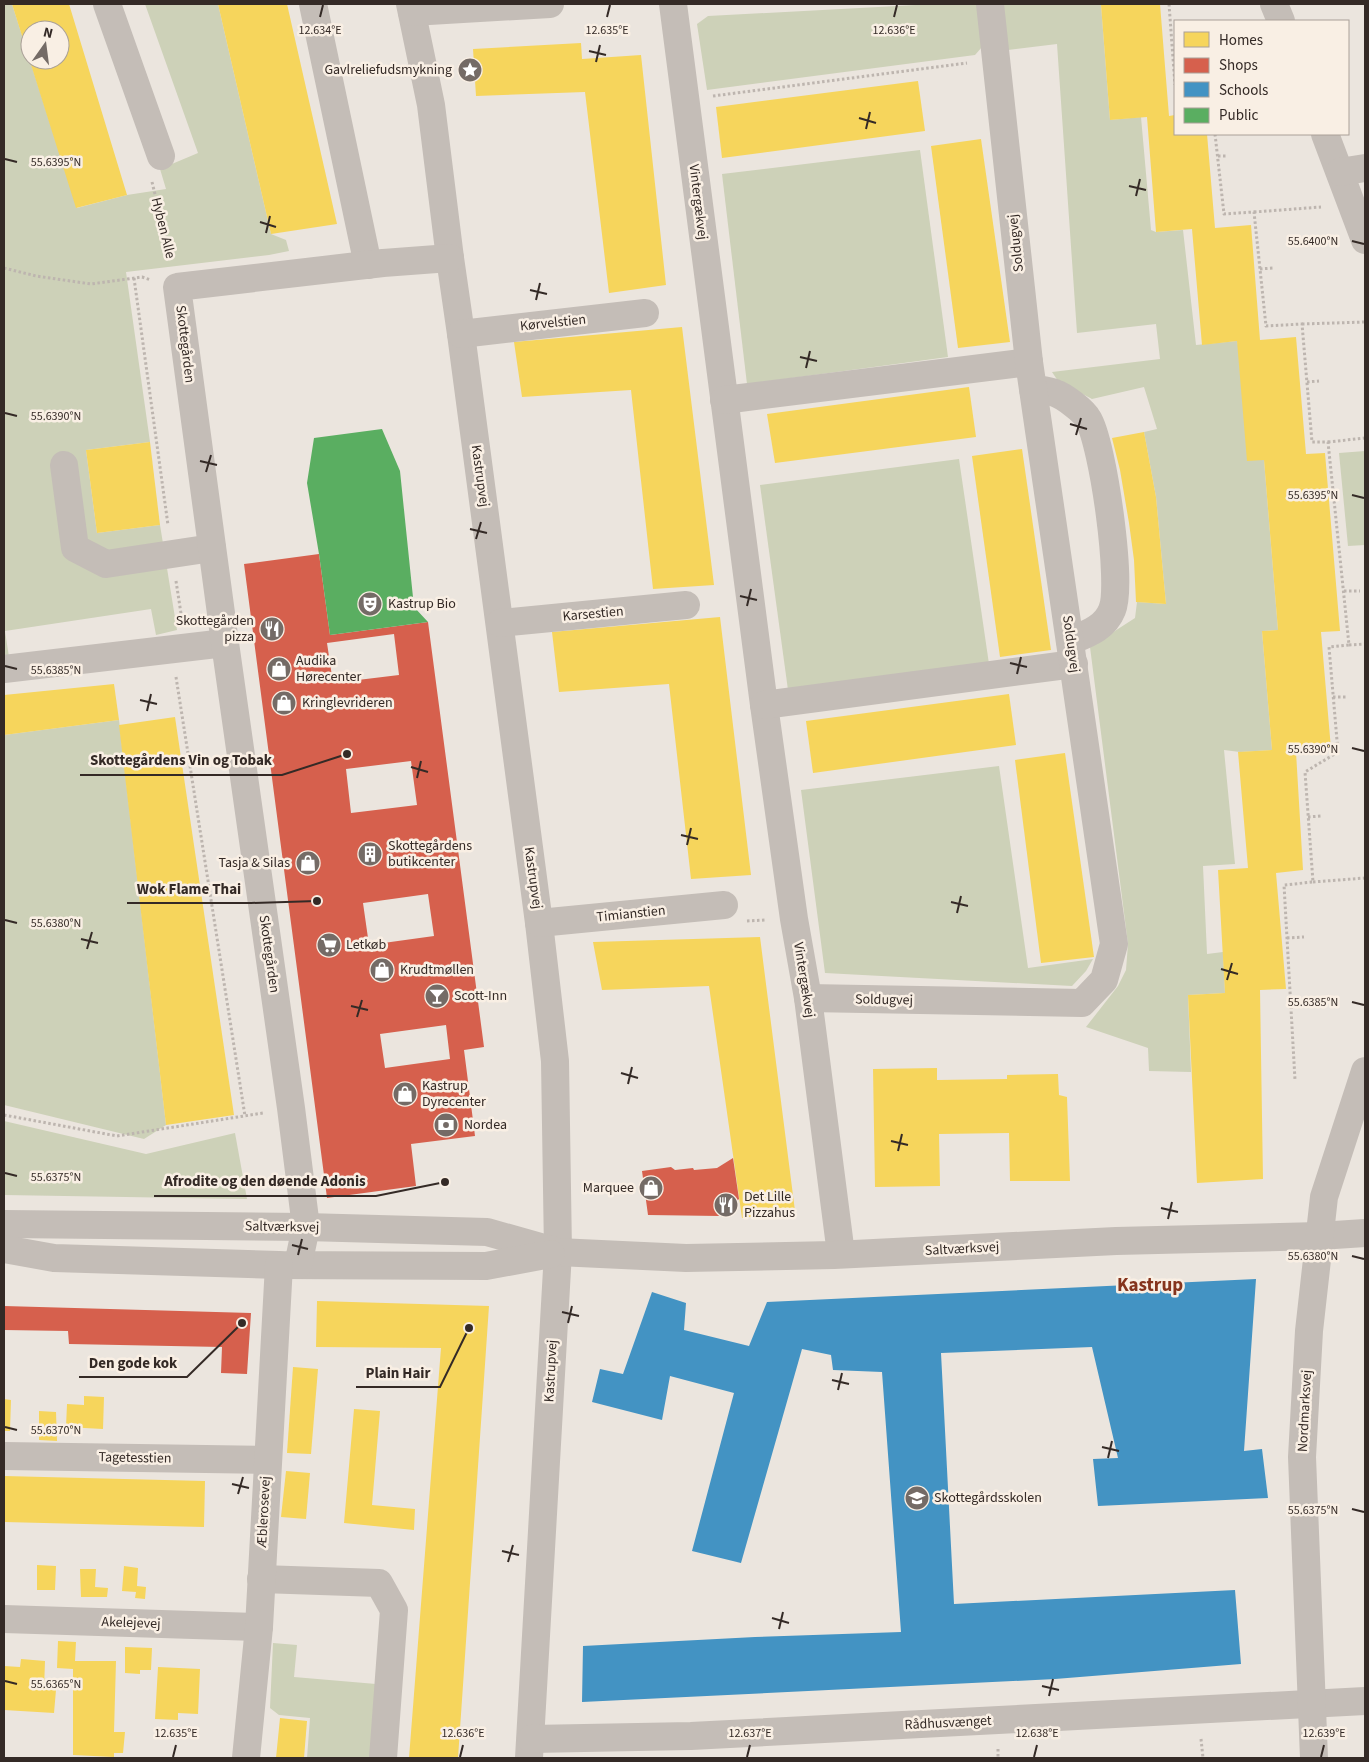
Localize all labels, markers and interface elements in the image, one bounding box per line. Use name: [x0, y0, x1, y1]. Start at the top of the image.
north arrow: [20, 20, 70, 70]
legend: [1174, 20, 1349, 135]
text: 12.634°E: [298, 22, 342, 39]
text: 12.635°E: [585, 22, 629, 39]
text: 12.636°E: [872, 22, 916, 39]
text: N: [41, 23, 55, 44]
text: Homes: [1219, 30, 1263, 51]
text: Shops: [1219, 55, 1258, 76]
place icon: Gavlreliefudsmykning: [457, 57, 483, 83]
place label: Gavlreliefudsmykning: [324, 60, 452, 80]
text: Schools: [1219, 80, 1268, 101]
text: Public: [1219, 105, 1258, 126]
text: 55.6395°N: [31, 154, 81, 171]
street label: Vintergækvej: [683, 163, 713, 241]
street label: Hyben Alle: [146, 195, 180, 261]
street label: Soldugvej: [1003, 213, 1029, 273]
text: 55.6400°N: [1288, 233, 1338, 250]
street label: Skottegården: [170, 304, 200, 384]
street label: Kørvelstien: [519, 310, 587, 336]
text: 55.6390°N: [31, 408, 81, 425]
street label: Kastrupvej: [466, 444, 494, 508]
text: 55.6395°N: [1288, 487, 1338, 504]
theatre icon: Kastrup Bio: [357, 591, 383, 617]
place label: Kastrup Bio: [388, 594, 456, 614]
street label: Karsestien: [562, 601, 624, 627]
place label: Skottegården pizza: [176, 611, 254, 647]
street label: Soldugvej: [1057, 614, 1085, 674]
restaurant icon: Skottegården pizza: [259, 616, 285, 642]
place label: Audika Hørecenter: [296, 651, 362, 687]
shop icon: Audika Hørecenter: [266, 656, 292, 682]
text: 55.6385°N: [31, 662, 81, 679]
shop icon: Kringlevrideren: [271, 690, 297, 716]
place label: Kringlevrideren: [302, 693, 393, 713]
text: 55.6390°N: [1288, 741, 1338, 758]
callout: Skottegårdens Vin og Tobak: [80, 745, 282, 775]
text: Skottegårdens Vin og Tobak: [90, 750, 273, 771]
place label: Skottegårdens butikcenter: [388, 836, 472, 872]
building icon: Skottegårdens butikcenter: [357, 841, 383, 867]
street label: Kastrupvej: [519, 846, 547, 910]
shop icon: Tasja & Silas: [295, 850, 321, 876]
place label: Tasja & Silas: [219, 853, 290, 873]
callout: Wok Flame Thai: [127, 873, 251, 903]
text: Wok Flame Thai: [137, 879, 241, 900]
street label: Timianstien: [596, 900, 666, 928]
street label: Skottegården: [254, 914, 284, 994]
text: 55.6380°N: [31, 915, 81, 932]
supermarket icon: Letkøb: [316, 932, 342, 958]
place label: Letkøb: [346, 935, 386, 955]
street label: Vintergækvej: [788, 941, 820, 1019]
shop icon: Krudtmøllen: [369, 957, 395, 983]
place label: Krudtmøllen: [400, 960, 474, 980]
bar icon: Scott-Inn: [424, 983, 450, 1009]
place label: Scott-Inn: [454, 986, 507, 1006]
street label: Soldugvej: [855, 989, 913, 1011]
text: 55.6385°N: [1288, 994, 1338, 1011]
place label: Kastrup Dyrecenter: [422, 1076, 486, 1112]
shop icon: Kastrup Dyrecenter: [392, 1081, 418, 1107]
bank icon: Nordea: [433, 1112, 459, 1138]
place label: Nordea: [464, 1115, 507, 1135]
callout: Afrodite og den døende Adonis: [154, 1166, 376, 1196]
text: 55.6375°N: [31, 1169, 81, 1186]
text: Afrodite og den døende Adonis: [163, 1171, 366, 1192]
shop icon: Marquee: [638, 1175, 664, 1201]
place label: Marquee: [583, 1178, 634, 1198]
place label: Det Lille Pizzahus: [744, 1187, 795, 1223]
restaurant icon: Det Lille Pizzahus: [713, 1192, 739, 1218]
street label: Saltværksvej: [245, 1216, 319, 1238]
street label: Saltværksvej: [924, 1237, 1000, 1261]
text: 55.6380°N: [1288, 1248, 1338, 1265]
district label: Kastrup: [1117, 1272, 1183, 1299]
street label: Kastrupvej: [539, 1339, 563, 1403]
callout: Den gode kok: [79, 1347, 187, 1377]
text: Den gode kok: [89, 1353, 178, 1374]
callout: Plain Hair: [356, 1357, 440, 1387]
text: Plain Hair: [366, 1363, 431, 1384]
street label: Nordmarksvej: [1293, 1369, 1317, 1453]
text: 55.6370°N: [31, 1422, 81, 1439]
street label: Tagetesstien: [98, 1447, 172, 1469]
street label: Æblerosevej: [252, 1476, 276, 1548]
school or university icon: Skottegårdsskolen: [904, 1485, 930, 1511]
place label: Skottegårdsskolen: [934, 1488, 1042, 1508]
text: 55.6375°N: [1288, 1502, 1338, 1519]
street label: Akelejevej: [101, 1612, 161, 1634]
text: 55.6365°N: [31, 1676, 81, 1693]
street label: Rådhusvænget: [904, 1711, 992, 1735]
text: 12.635°E: [154, 1725, 198, 1742]
text: 12.636°E: [441, 1725, 485, 1742]
text: 12.637°E: [728, 1725, 772, 1742]
text: 12.638°E: [1015, 1725, 1059, 1742]
text: 12.639°E: [1302, 1725, 1346, 1742]

